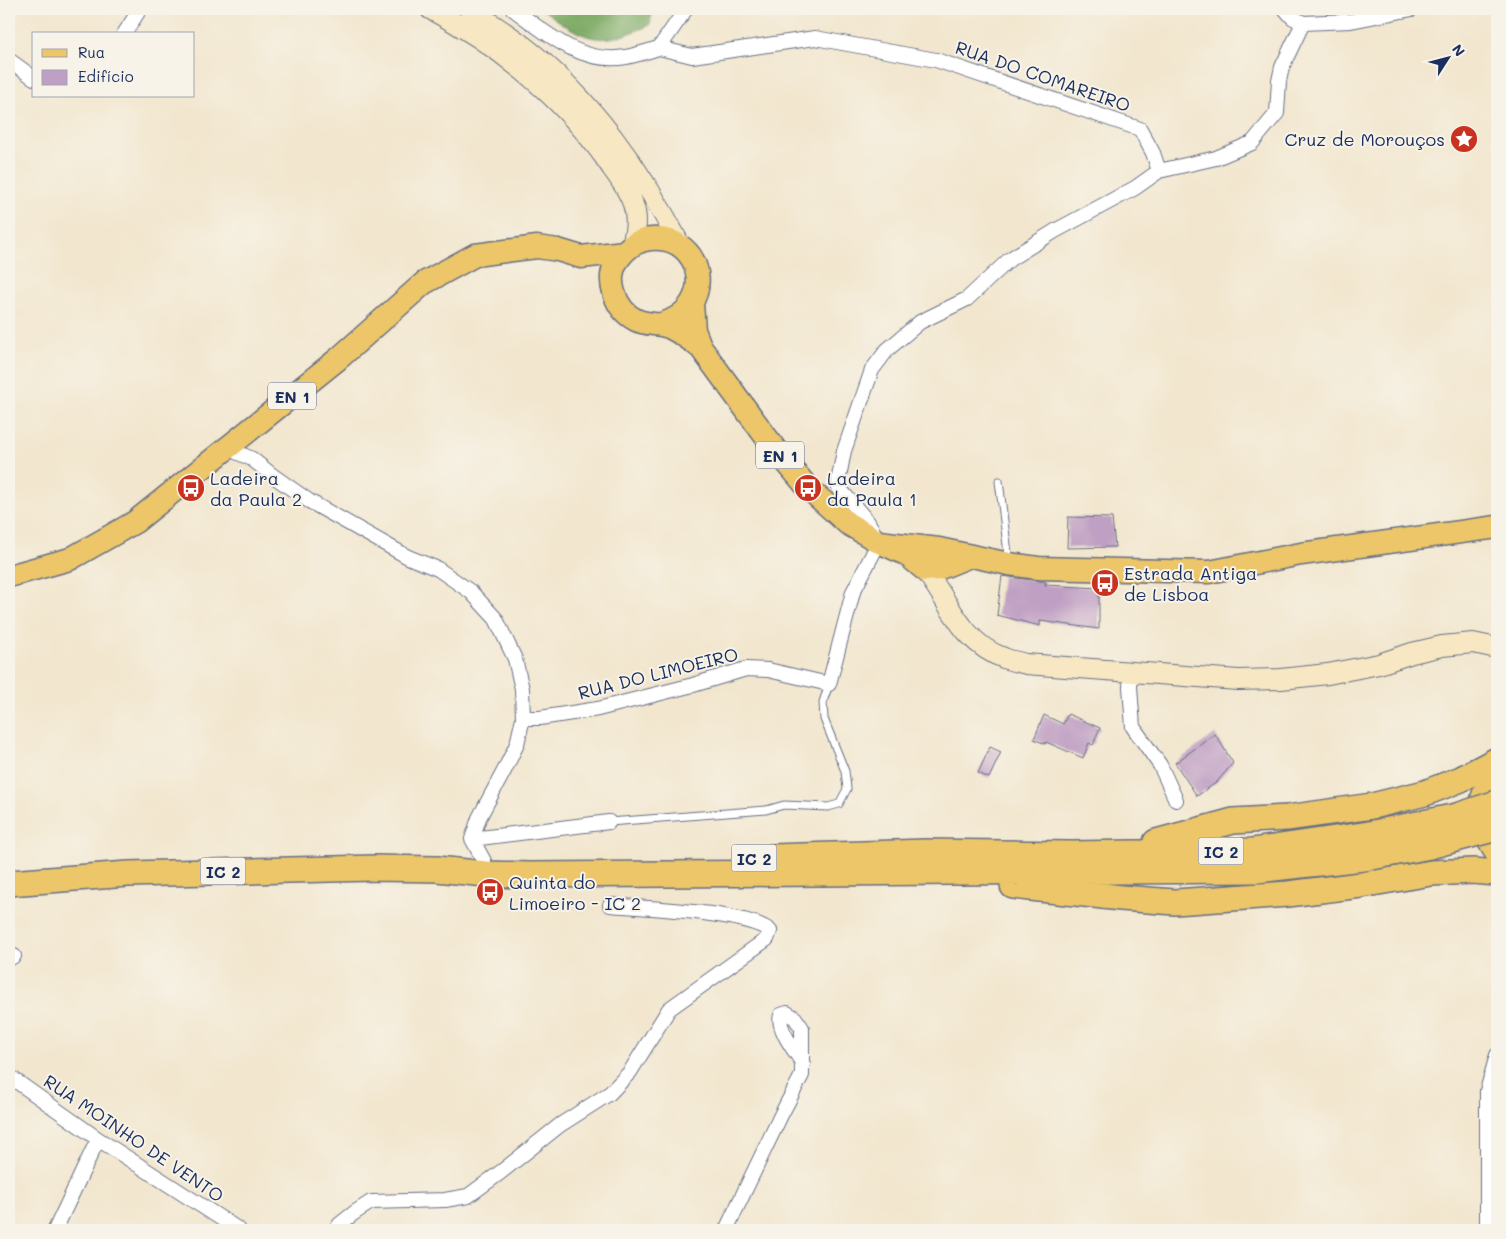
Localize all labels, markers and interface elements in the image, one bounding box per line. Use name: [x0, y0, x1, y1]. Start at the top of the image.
legend: [32, 32, 195, 98]
north arrow: [1424, 32, 1474, 82]
street label: RUA DO COMAREIRO: [952, 35, 1134, 117]
text: N: [1448, 40, 1470, 60]
text: Rua: [78, 42, 105, 62]
text: Edifício: [78, 66, 134, 86]
place icon: Cruz de Morouços: [1449, 124, 1479, 154]
place label: Cruz de Morouços: [1285, 127, 1445, 151]
road number: EN 1: [268, 382, 316, 410]
road number: EN 1: [756, 442, 804, 468]
place label: Ladeira da Paula 2: [210, 466, 302, 511]
place label: Ladeira da Paula 1: [827, 466, 917, 511]
bus stop icon: Ladeira da Paula 2: [176, 473, 206, 503]
bus stop icon: Ladeira da Paula 1: [793, 473, 823, 503]
place label: Estrada Antiga de Lisboa: [1124, 561, 1257, 606]
bus stop icon: Estrada Antiga de Lisboa: [1090, 568, 1120, 598]
street label: RUA DO LIMOEIRO: [575, 642, 741, 704]
road number: IC 2: [1198, 838, 1244, 864]
road number: IC 2: [732, 844, 776, 871]
road number: IC 2: [200, 858, 246, 884]
place label: Quinta do Limoeiro - IC 2: [509, 870, 641, 915]
bus stop icon: Quinta do Limoeiro - IC 2: [475, 877, 505, 907]
street label: RUA MOINHO DE VENTO: [39, 1069, 229, 1207]

